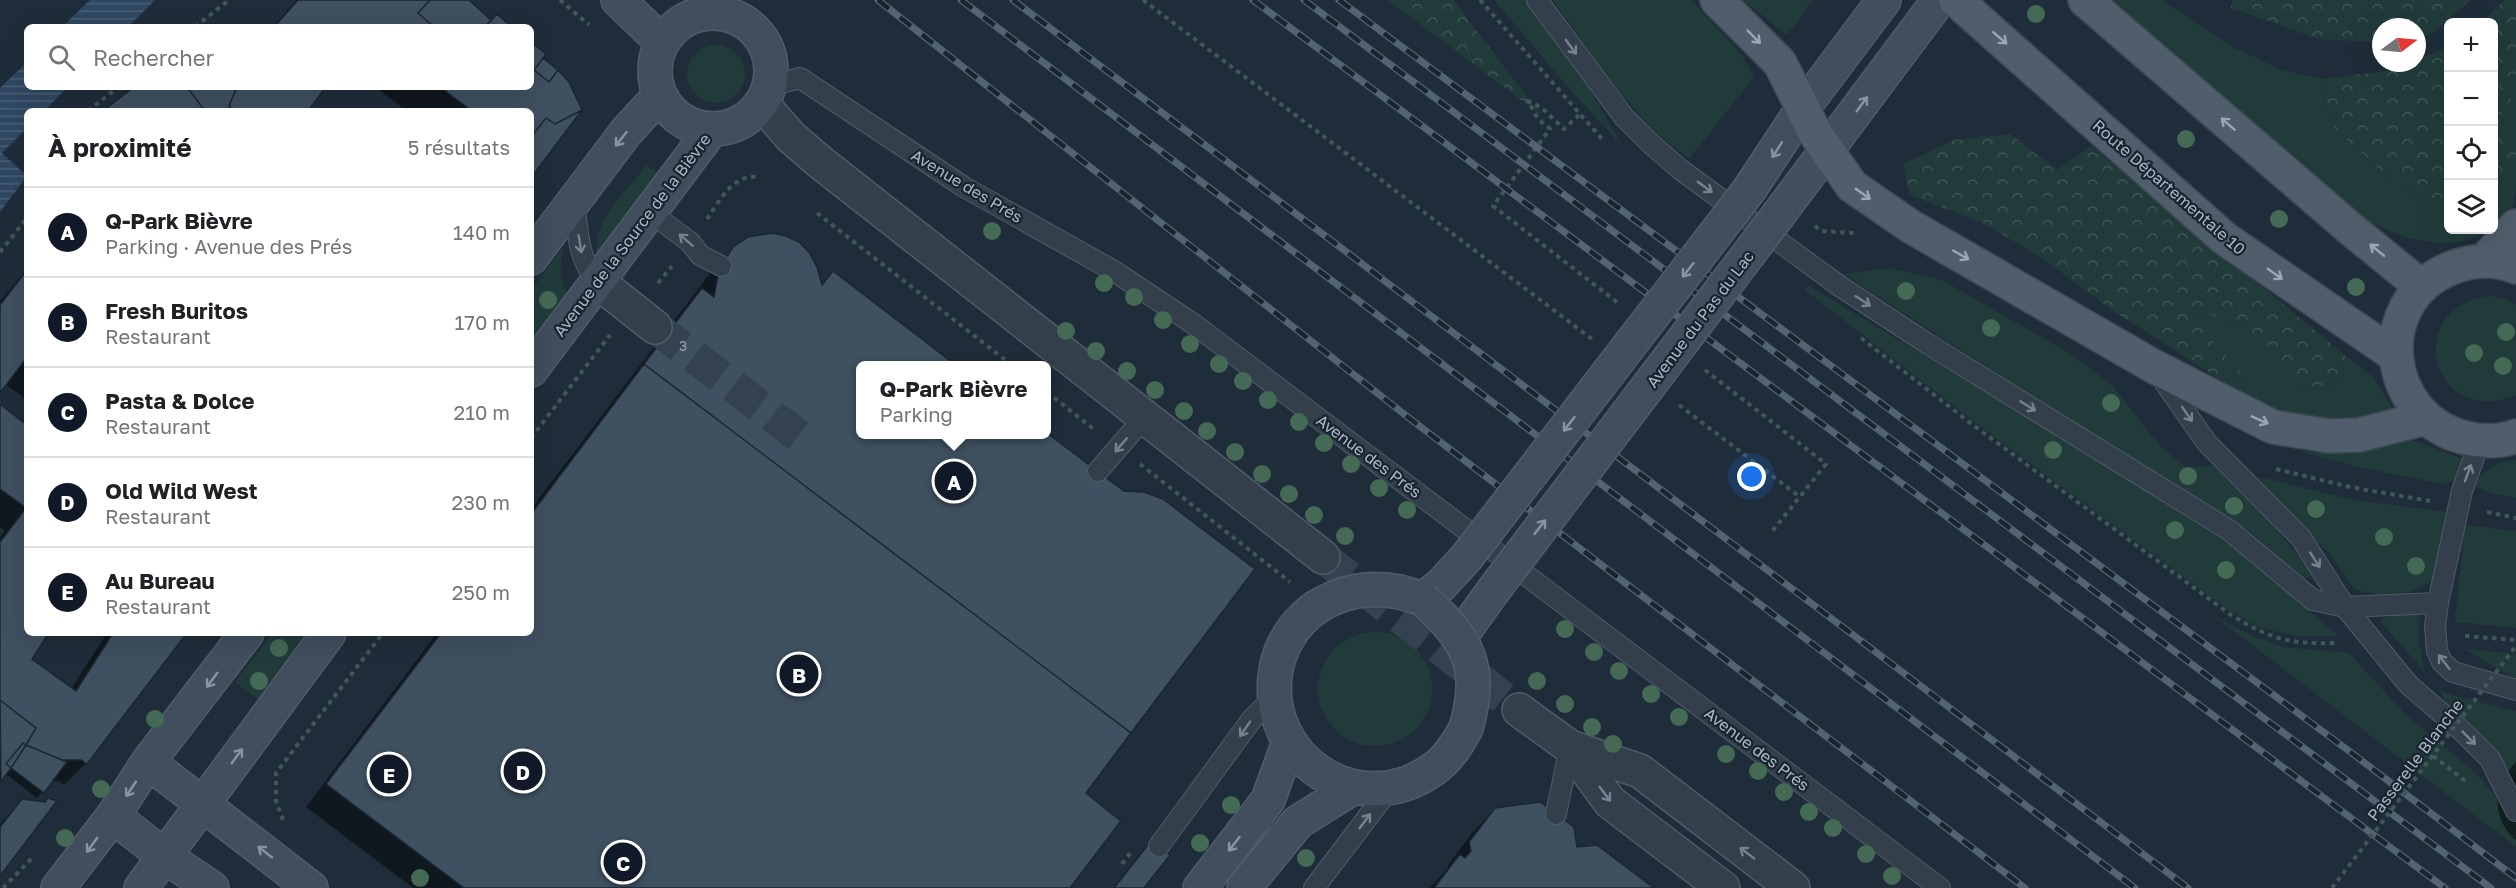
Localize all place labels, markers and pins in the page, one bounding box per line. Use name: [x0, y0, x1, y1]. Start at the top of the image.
pin: A: [934, 458, 974, 504]
pin: B: [780, 652, 818, 696]
pin: D: [504, 748, 542, 794]
pin: E: [370, 752, 408, 796]
pin: C: [604, 840, 642, 884]

